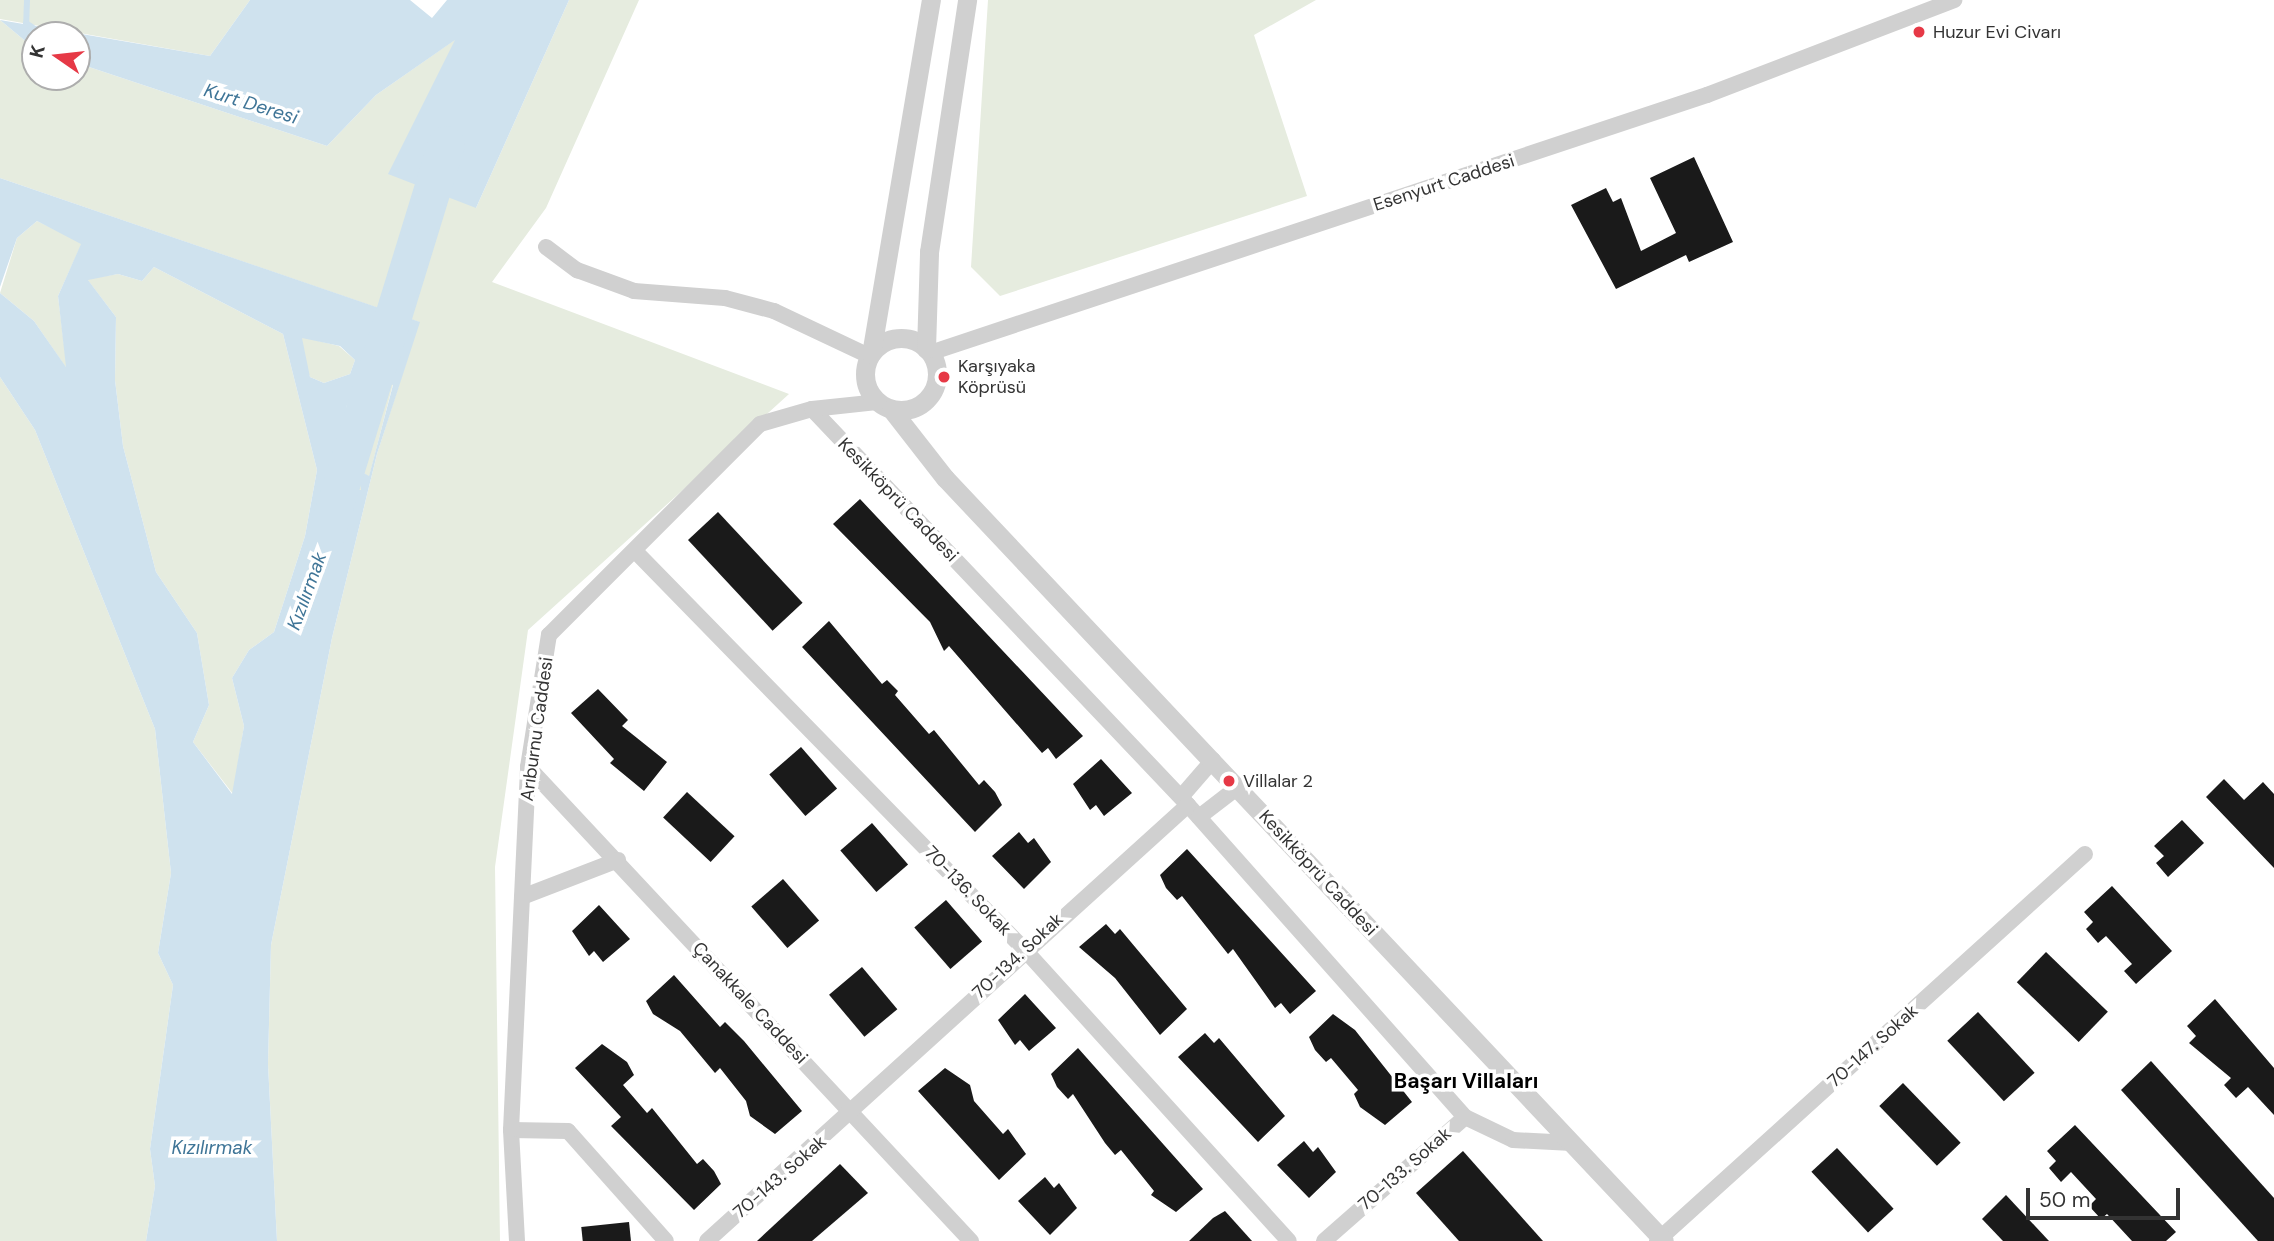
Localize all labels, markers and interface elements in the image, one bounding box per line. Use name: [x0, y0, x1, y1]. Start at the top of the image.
north arrow: [21, 21, 91, 91]
place label: Huzur Evi Civarı: [1933, 21, 2061, 43]
marker: Huzur Evi Civarı: [1911, 24, 1927, 40]
text: K: [23, 42, 51, 60]
water label: Kurt Deresi: [201, 79, 301, 129]
street label: Esenyurt Caddesi: [1371, 150, 1517, 216]
place label: Karşıyaka Köprüsü: [958, 356, 1036, 398]
marker: Karşıyaka Köprüsü: [936, 369, 952, 385]
street label: Kesikköprü Caddesi: [833, 434, 963, 566]
water label: Kızılırmak: [282, 549, 332, 633]
street label: Arıburnu Caddesi: [516, 656, 558, 802]
place label: Villalar 2: [1243, 770, 1313, 792]
marker: Villalar 2: [1221, 773, 1237, 789]
street label: Kesikköprü Caddesi: [1254, 806, 1382, 940]
street label: 70-136. Sokak: [920, 842, 1016, 940]
street label: 70-134. Sokak: [968, 909, 1068, 1003]
street label: Çanakkale Caddesi: [688, 938, 812, 1068]
street label: 70-147. Sokak: [1823, 1000, 1923, 1092]
district label: Başarı Villaları: [1394, 1068, 1538, 1094]
street label: 70-133. Sokak: [1354, 1123, 1456, 1215]
street label: 70-143. Sokak: [729, 1131, 831, 1223]
water label: Kızılırmak: [172, 1137, 252, 1159]
scale bar: [2029, 1174, 2183, 1218]
text: 50 m: [2039, 1186, 2090, 1214]

